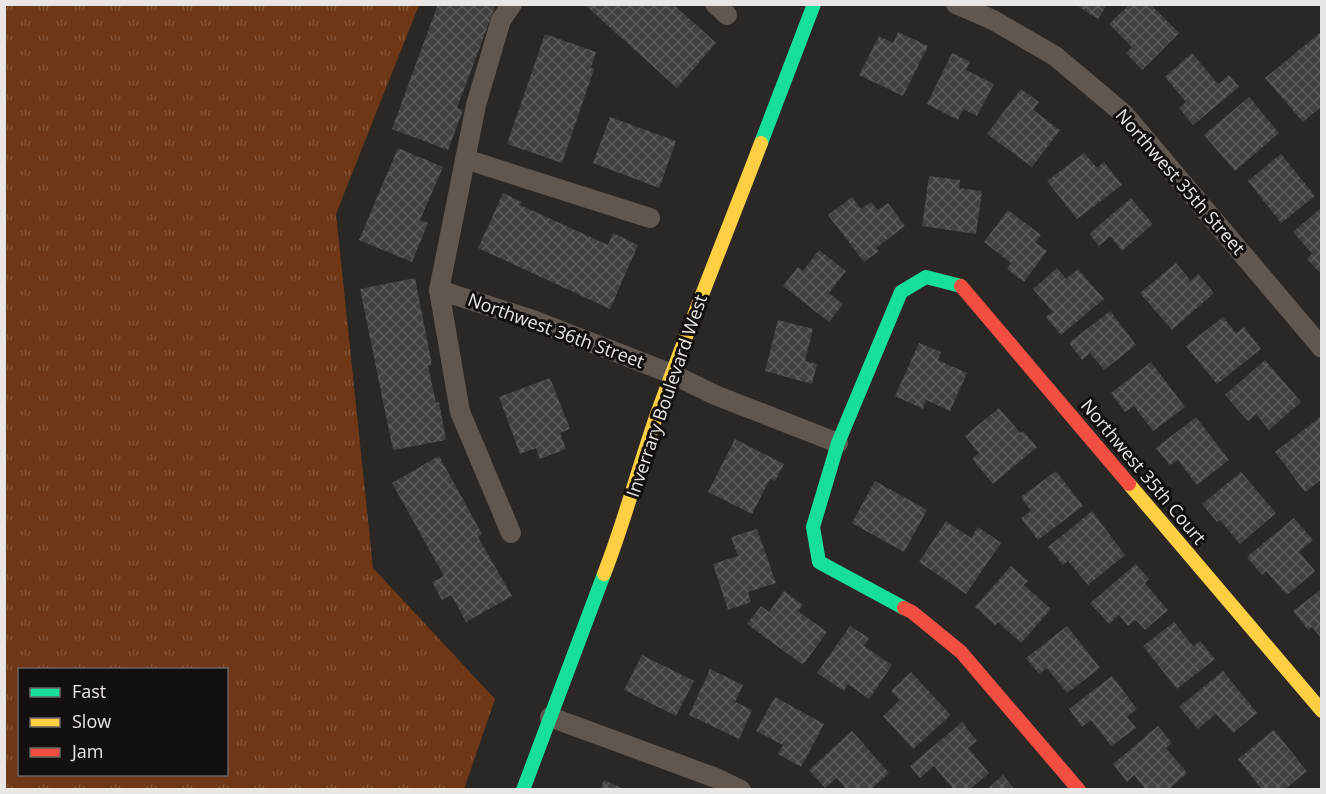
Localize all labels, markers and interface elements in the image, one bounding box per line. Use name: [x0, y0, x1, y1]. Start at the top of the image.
street label: Northwest 35th Street: [1111, 103, 1251, 259]
street label: Northwest 36th Street: [465, 287, 648, 373]
street label: Inverrary Boulevard West: [620, 291, 712, 500]
street label: Northwest 35th Court: [1076, 394, 1212, 549]
legend: [18, 668, 228, 776]
text: Fast: [72, 679, 106, 703]
text: Slow: [72, 709, 111, 733]
text: Jam: [70, 739, 104, 763]

